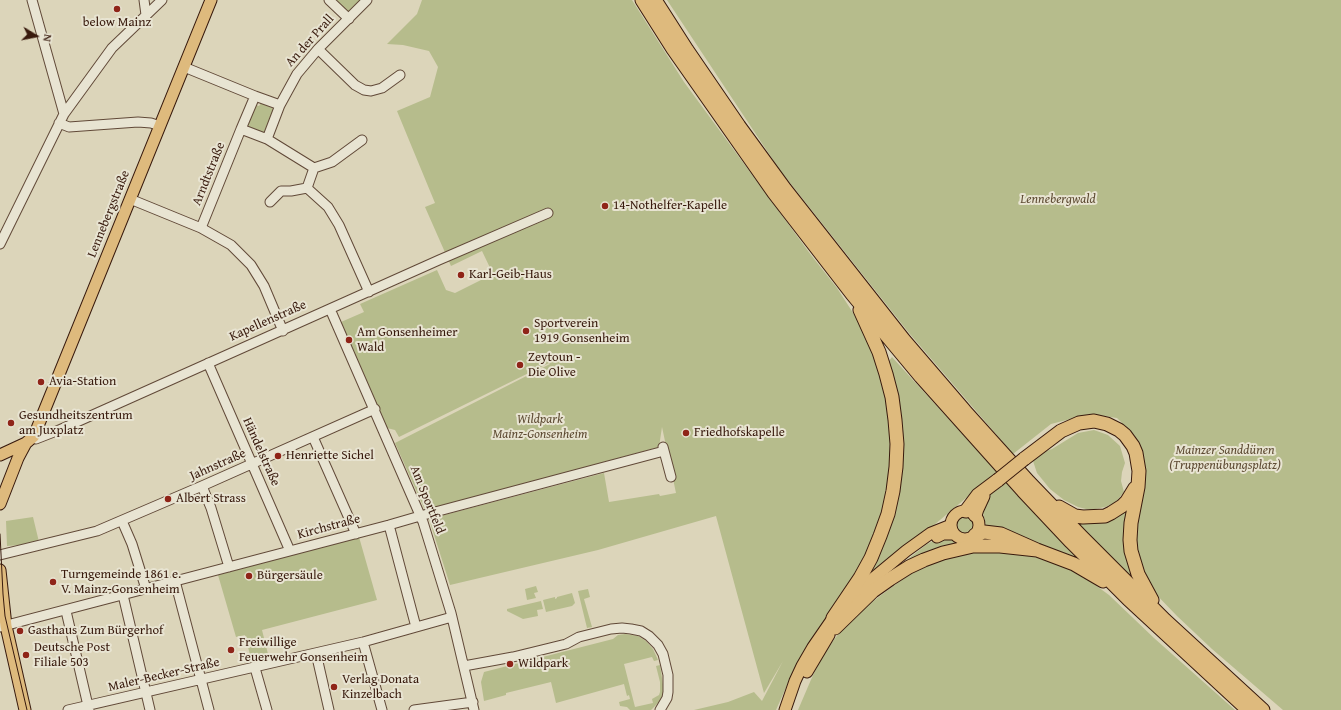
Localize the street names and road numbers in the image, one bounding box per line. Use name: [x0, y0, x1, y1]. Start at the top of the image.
street label: An der Prall: [282, 12, 338, 70]
street label: Arndtstraße: [189, 140, 229, 208]
street label: Lennebergstraße: [84, 168, 134, 260]
street label: Kapellenstraße: [227, 297, 309, 345]
street label: Händelstraße: [239, 415, 283, 489]
street label: Jahnstraße: [188, 446, 248, 484]
street label: Am Sportfeld: [406, 464, 448, 536]
street label: Kirchstraße: [296, 511, 362, 543]
street label: Maler-Becker-Straße: [107, 655, 221, 695]

